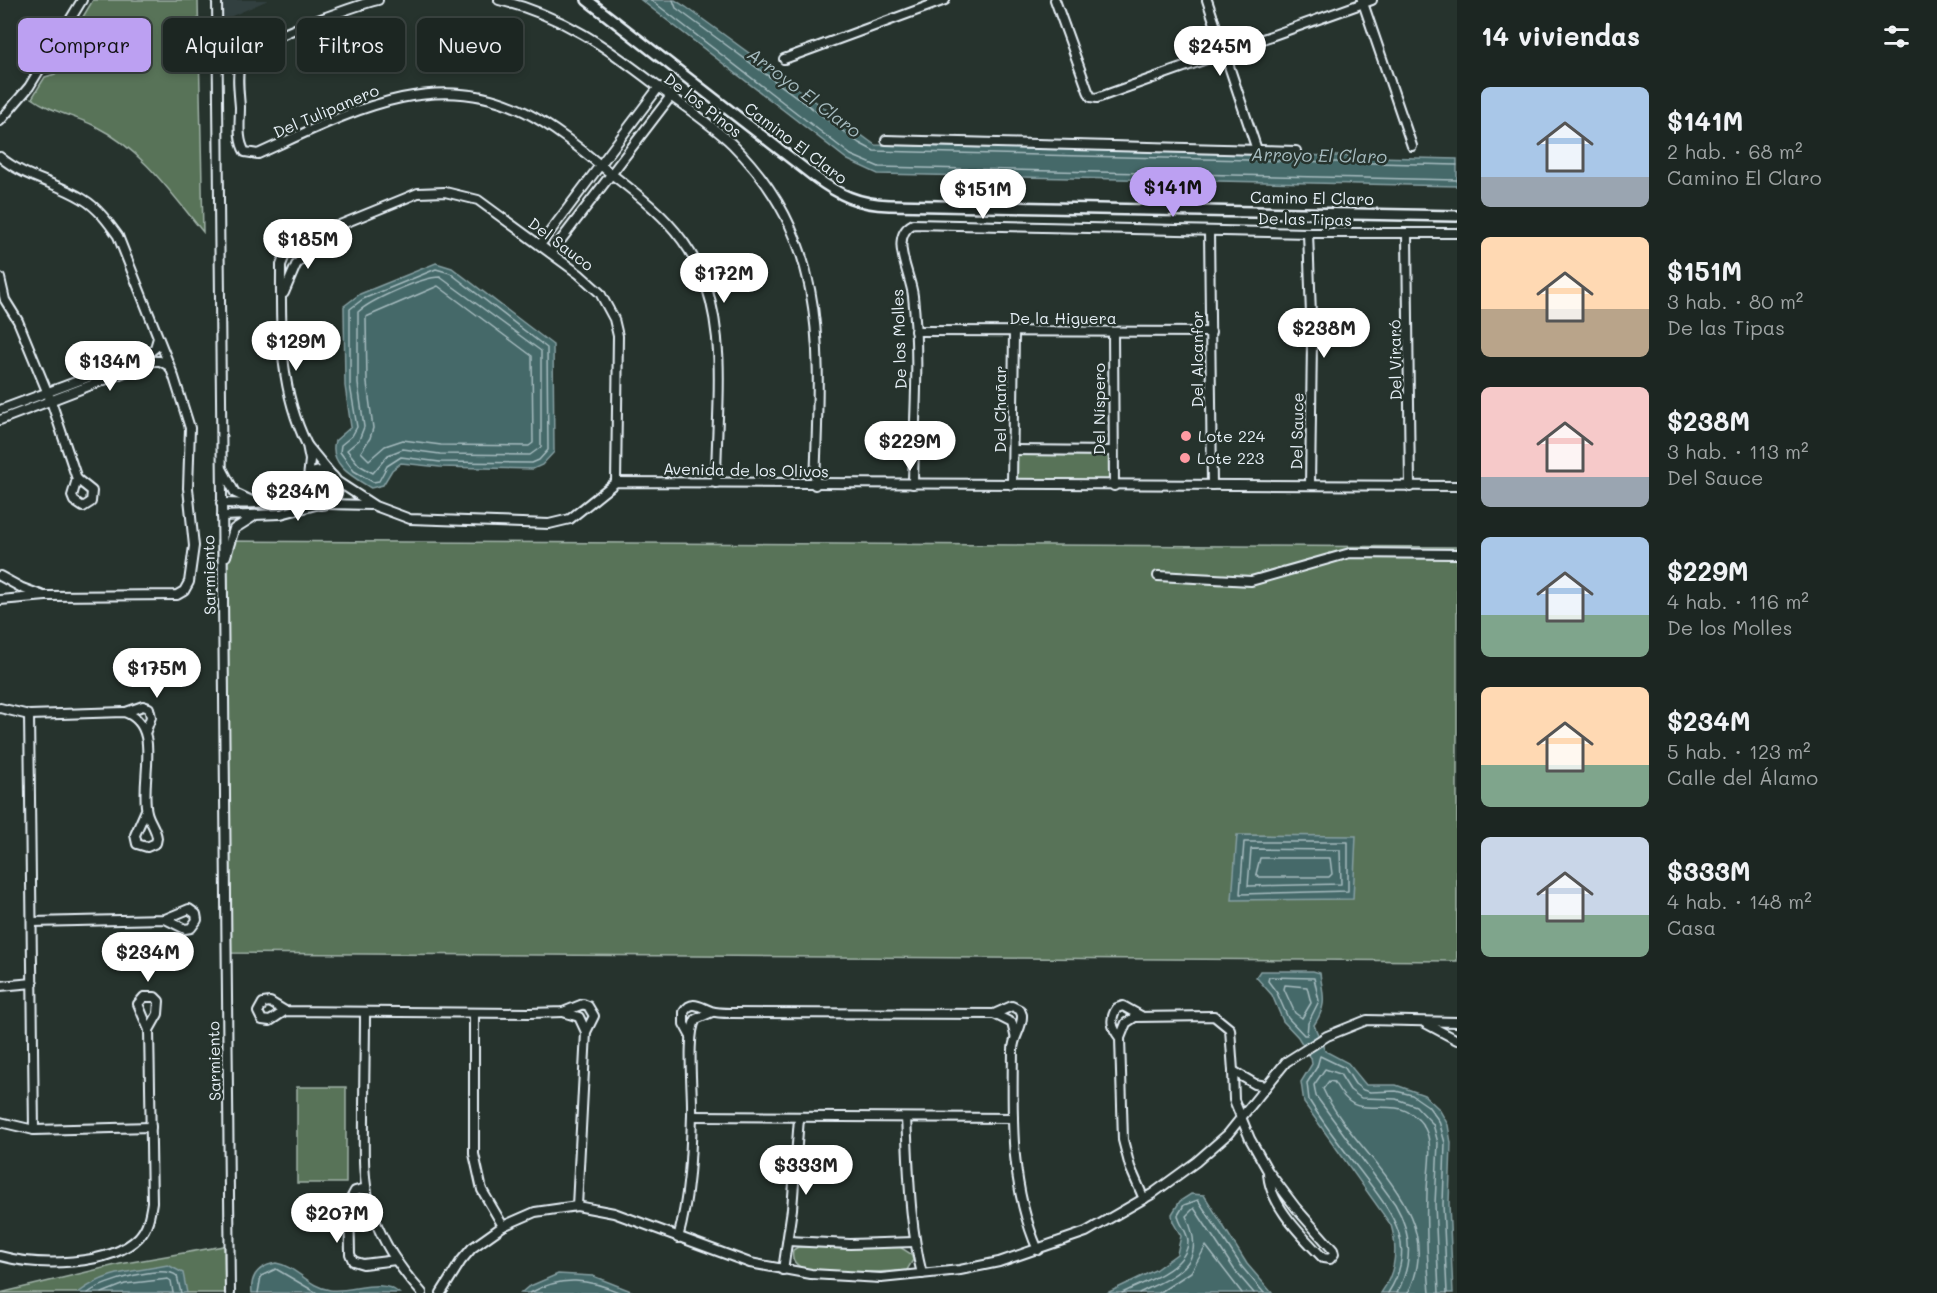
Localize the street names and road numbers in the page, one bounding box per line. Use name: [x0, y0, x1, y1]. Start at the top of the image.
street label: De los Pinos: [660, 68, 747, 142]
street label: Del Tulipanero: [270, 79, 382, 142]
street label: Camino El Claro: [741, 97, 852, 188]
street label: Camino El Claro: [1250, 186, 1374, 209]
street label: De las Tipas: [1258, 207, 1352, 230]
street label: Del Sauco: [524, 212, 598, 275]
street label: De los Molles: [886, 288, 911, 390]
street label: De la Higuera: [1009, 307, 1117, 328]
street label: Del Alcanfor: [1186, 310, 1207, 408]
street label: Del Viraró: [1383, 319, 1406, 401]
street label: Del Níspero: [1088, 363, 1109, 455]
street label: Del Chañar: [989, 365, 1010, 453]
street label: Del Sauce: [1285, 392, 1308, 470]
street label: Avenida de los Olivos: [663, 458, 829, 481]
street label: Sarmiento: [197, 535, 220, 615]
street label: Sarmiento: [202, 1021, 225, 1101]

